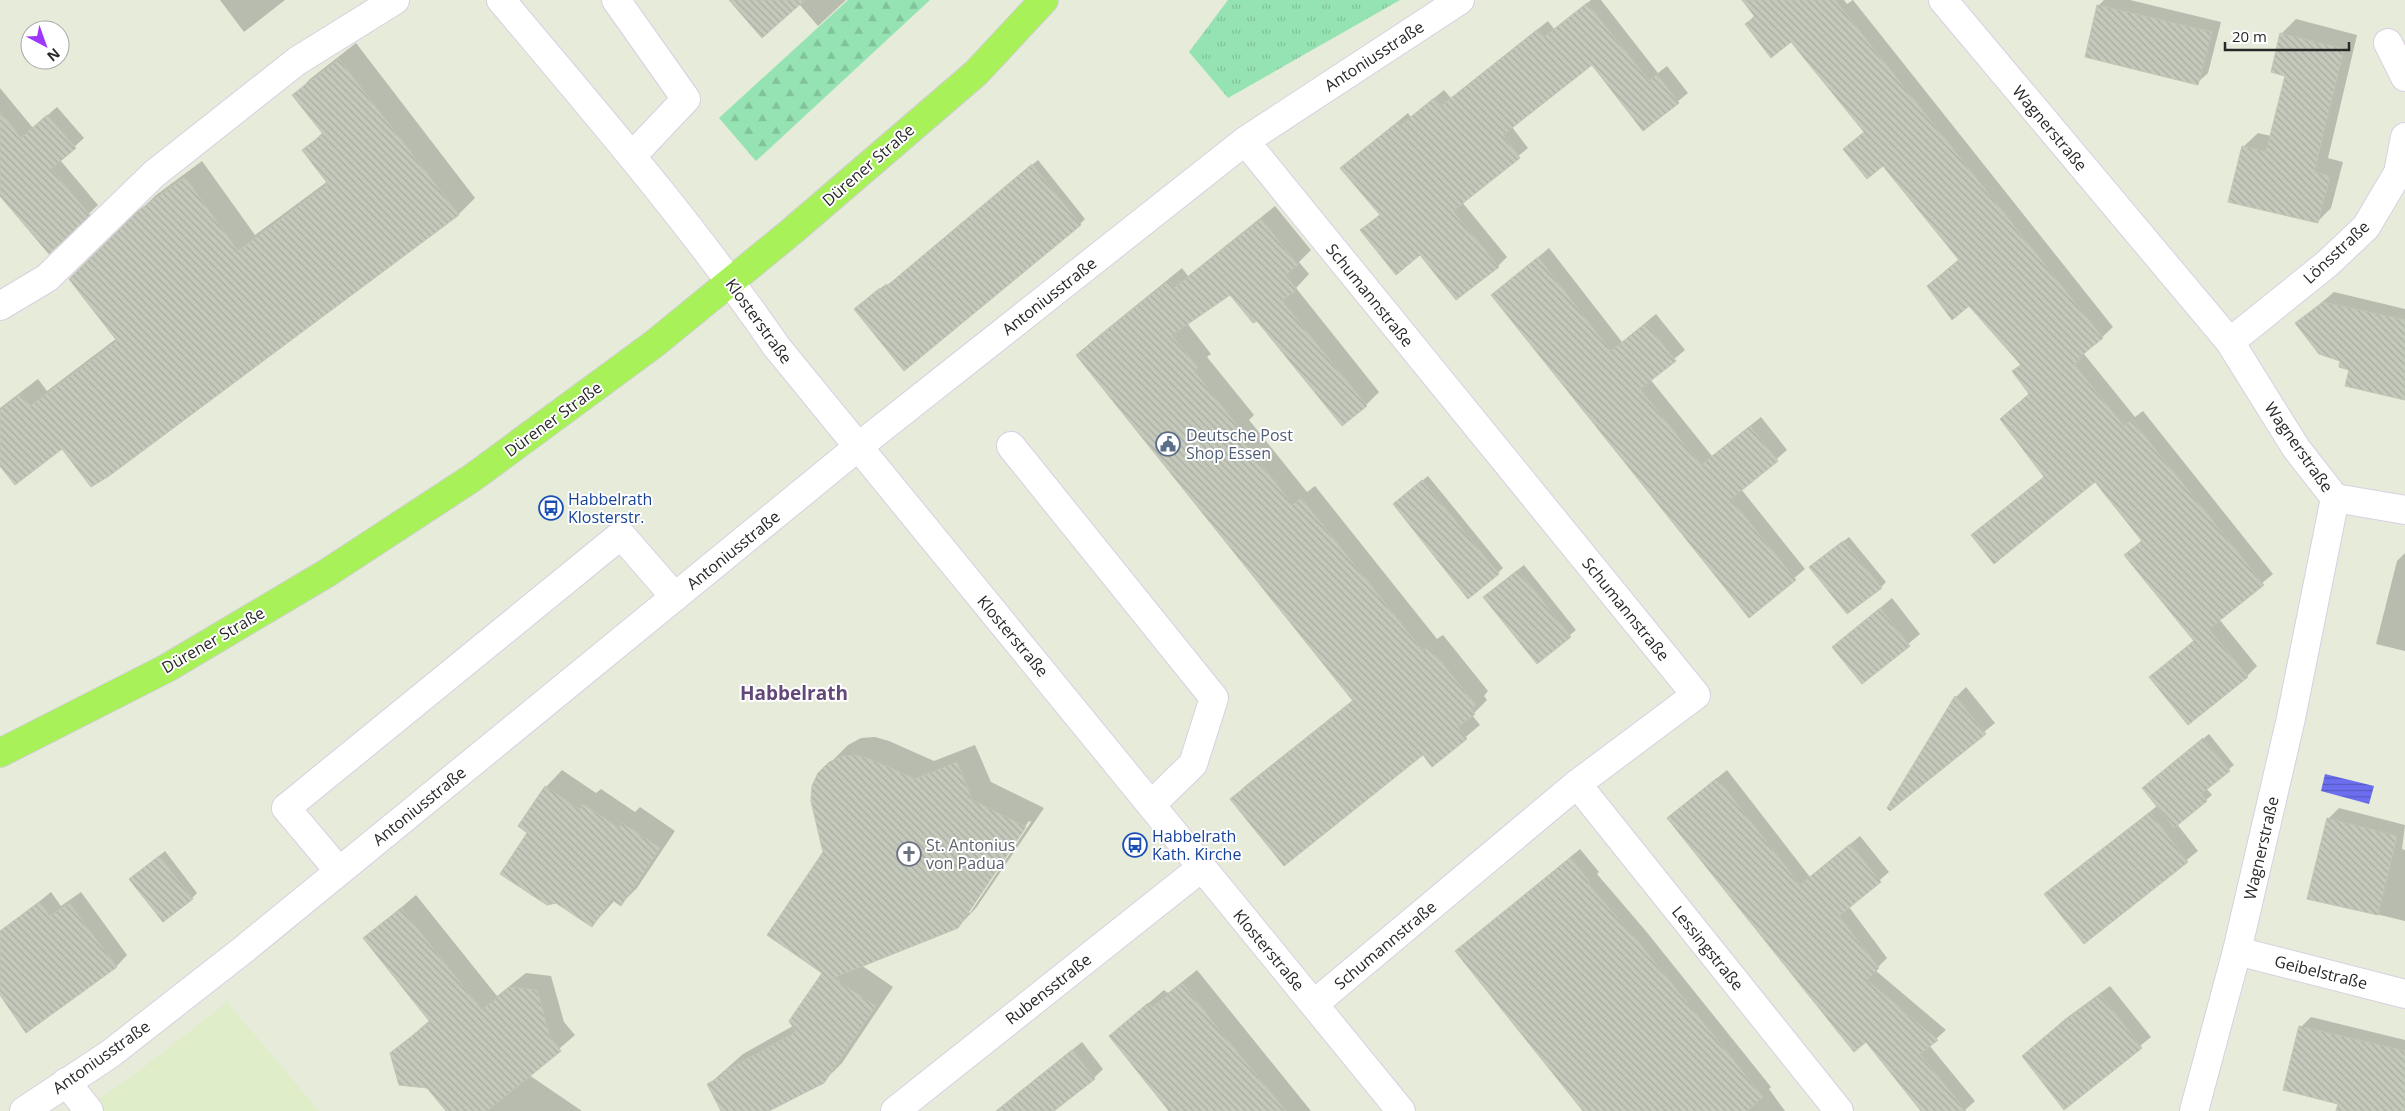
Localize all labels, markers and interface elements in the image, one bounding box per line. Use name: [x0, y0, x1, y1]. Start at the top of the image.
street label: Antoniusstraße: [1320, 16, 1428, 96]
north arrow: [20, 20, 70, 70]
scale bar: [2225, 20, 2349, 52]
text: 20 m: [2232, 26, 2267, 46]
text: N: [43, 44, 64, 66]
street label: Wagnerstraße: [2008, 81, 2092, 175]
street label: Dürener Straße: [817, 119, 919, 211]
street label: Lönsstraße: [2298, 216, 2374, 288]
street label: Schumannstraße: [1321, 239, 1419, 351]
street label: Antoniusstraße: [997, 252, 1101, 340]
street label: Klosterstraße: [721, 274, 797, 368]
street label: Dürener Straße: [500, 376, 606, 462]
street label: Wagnerstraße: [2260, 398, 2338, 496]
place label: Deutsche Post Shop Essen: [1186, 424, 1293, 464]
public building icon: Deutsche Post Shop Essen: [1155, 431, 1181, 457]
place label: Habbelrath Klosterstr.: [568, 488, 652, 528]
bus stop icon: Habbelrath Klosterstr.: [538, 495, 564, 521]
street label: Antoniusstraße: [682, 505, 784, 594]
street label: Schumannstraße: [1577, 553, 1675, 665]
street label: Klosterstraße: [972, 591, 1054, 681]
street label: Dürener Straße: [158, 602, 268, 678]
district label: Habbelrath: [740, 680, 848, 706]
street label: Antoniusstraße: [368, 761, 470, 850]
street label: Wagnerstraße: [2238, 794, 2284, 902]
place label: Habbelrath Kath. Kirche: [1152, 825, 1241, 865]
bus stop icon: Habbelrath Kath. Kirche: [1122, 832, 1148, 858]
place label: St. Antonius von Padua: [926, 834, 1015, 874]
church icon: St. Antonius von Padua: [896, 841, 922, 867]
street label: Schumannstraße: [1329, 896, 1441, 994]
street label: Lessingstraße: [1667, 901, 1749, 995]
street label: Klosterstraße: [1228, 905, 1310, 995]
street label: Rubensstraße: [1000, 948, 1096, 1030]
street label: Geibelstraße: [2272, 950, 2370, 994]
street label: Antoniusstraße: [48, 1015, 154, 1099]

